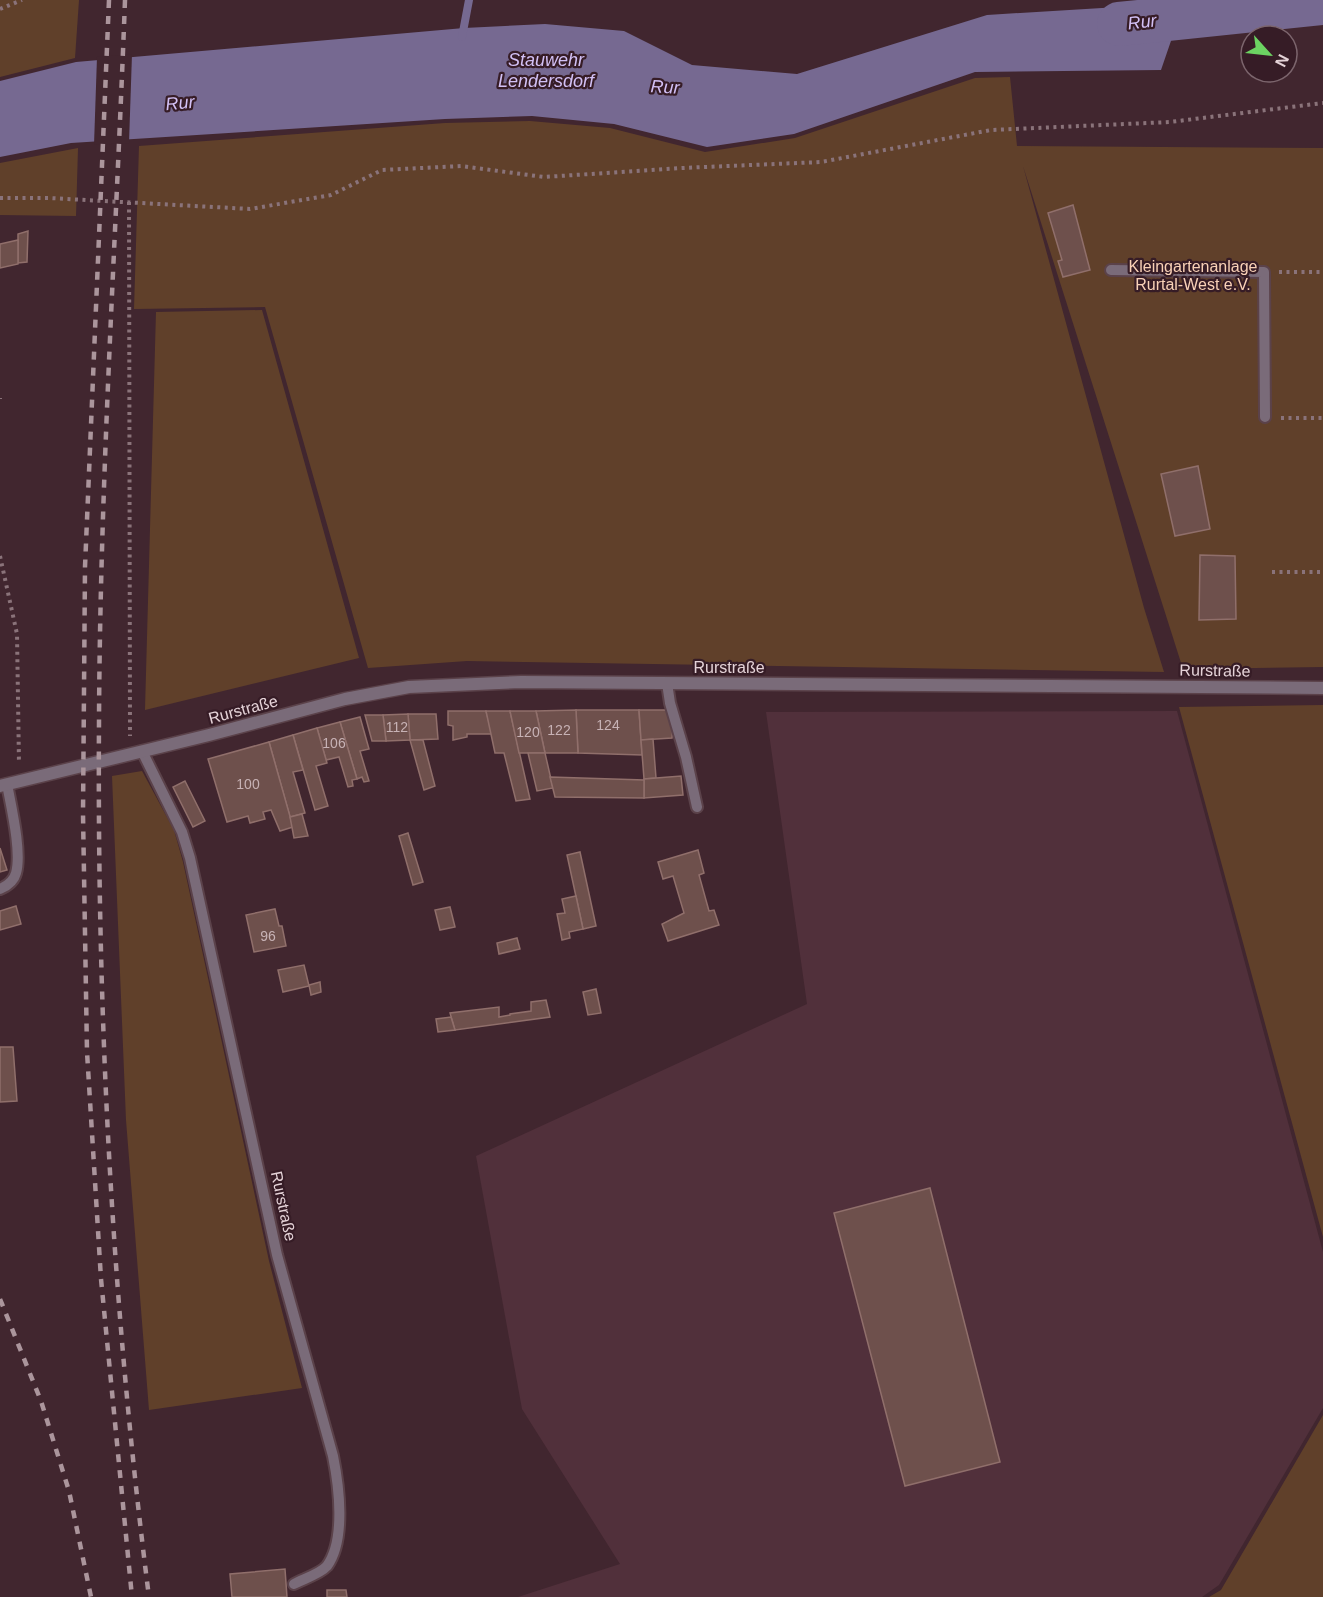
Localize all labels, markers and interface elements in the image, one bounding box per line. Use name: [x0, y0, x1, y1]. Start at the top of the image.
water label: Rur: [1127, 10, 1158, 33]
north arrow: [1239, 24, 1299, 84]
water label: Stauwehr Lendersdorf: [498, 50, 596, 91]
text: N: [1272, 52, 1292, 70]
water label: Rur: [650, 76, 681, 98]
water label: Rur: [165, 92, 196, 114]
park label: Kleingartenanlage Rurtal-West e.V.: [1129, 258, 1258, 293]
street label: Rurstraße: [693, 659, 765, 676]
street label: Rurstraße: [1179, 661, 1251, 680]
street label: Rurstraße: [207, 692, 280, 727]
house number: 124: [596, 717, 620, 733]
house number: 112: [386, 719, 408, 735]
house number: 122: [547, 722, 571, 738]
house number: 120: [516, 724, 540, 740]
house number: 106: [322, 735, 346, 751]
house number: 100: [236, 776, 260, 792]
house number: 96: [260, 928, 276, 944]
street label: Rurstraße: [268, 1170, 299, 1243]

